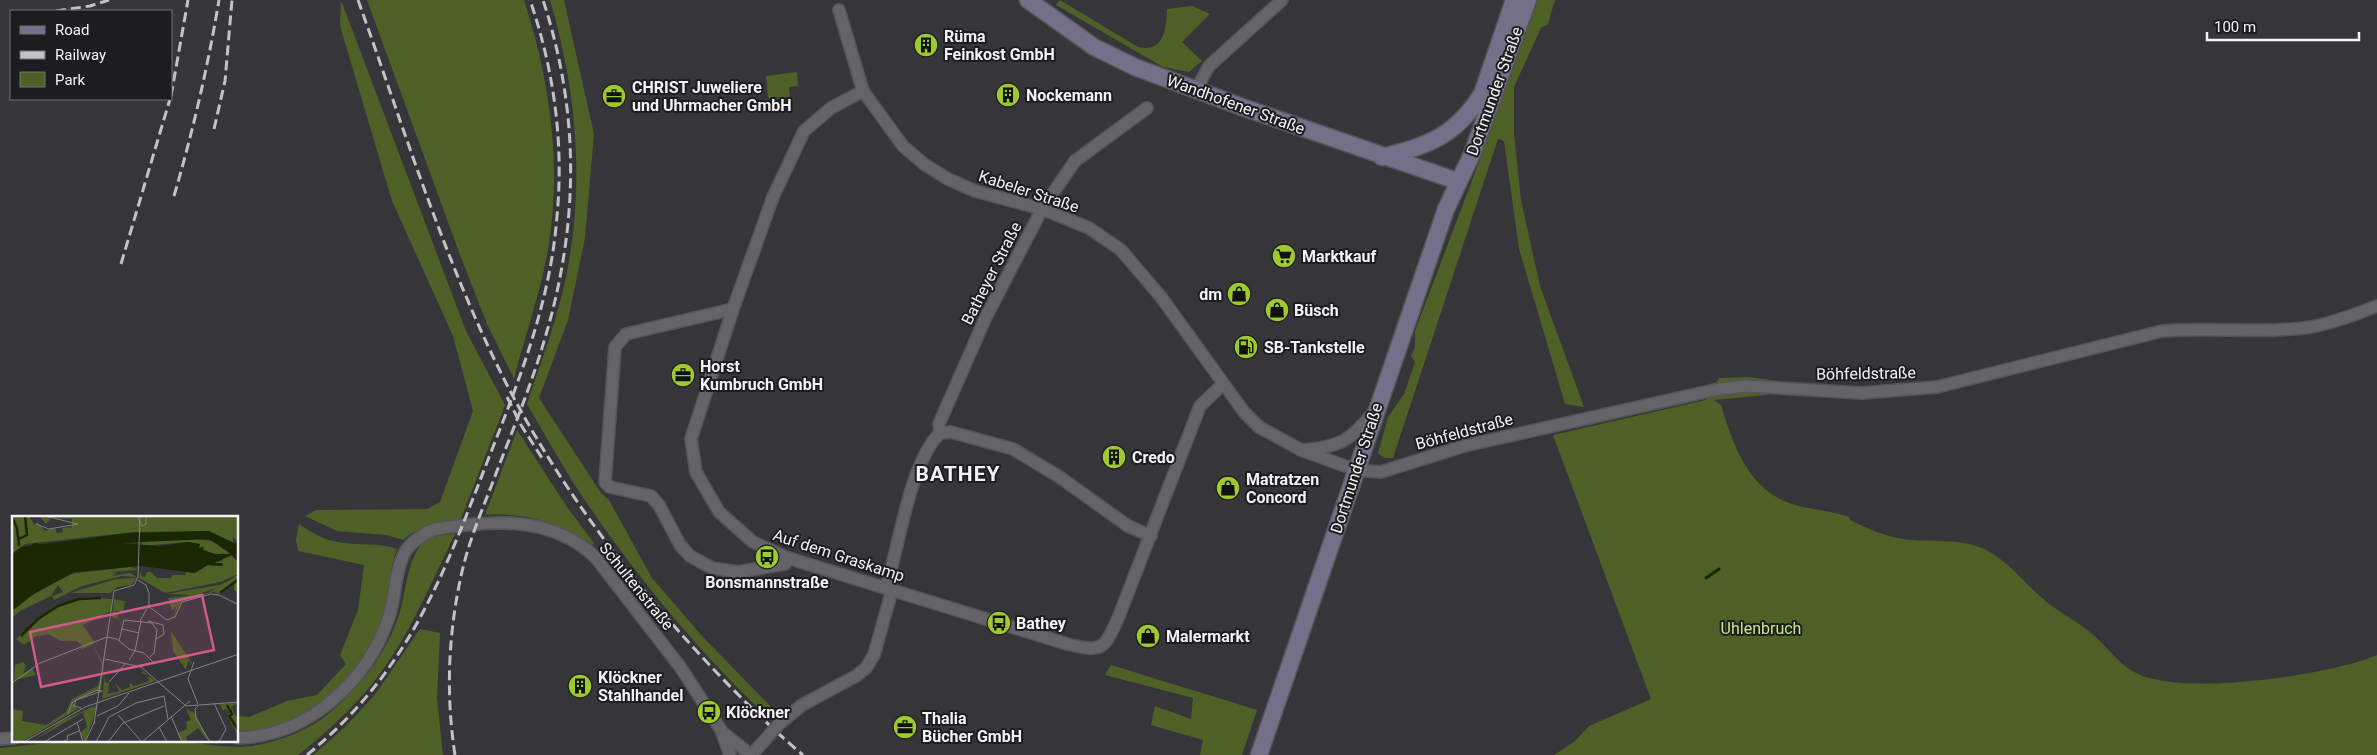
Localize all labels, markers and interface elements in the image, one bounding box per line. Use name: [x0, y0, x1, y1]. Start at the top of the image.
legend: [10, 10, 172, 100]
scale bar: [2207, 10, 2360, 42]
text: 100 m: [2214, 18, 2256, 36]
text: Road: [55, 21, 89, 39]
street label: Dortmunder Straße: [1462, 24, 1527, 158]
place label: Rüma Feinkost GmbH: [944, 27, 1055, 64]
building icon: Rüma Feinkost GmbH: [913, 32, 939, 58]
text: Railway: [55, 46, 106, 64]
text: Park: [55, 71, 86, 89]
street label: Wandhofener Straße: [1164, 71, 1307, 138]
place label: CHRIST Juweliere und Uhrmacher GmbH: [632, 78, 792, 115]
building icon: Nockemann: [995, 82, 1021, 108]
office icon: CHRIST Juweliere und Uhrmacher GmbH: [601, 83, 627, 109]
place label: Nockemann: [1026, 86, 1112, 105]
street label: Kabeler Straße: [976, 166, 1081, 217]
street label: Batheyer Straße: [957, 219, 1026, 328]
supermarket icon: Marktkauf: [1271, 243, 1297, 269]
place label: Marktkauf: [1302, 247, 1376, 266]
shop icon: dm: [1226, 281, 1252, 307]
place label: dm: [1199, 285, 1222, 304]
shop icon: Büsch: [1264, 297, 1290, 323]
place label: Büsch: [1294, 301, 1339, 320]
fuel station icon: SB-Tankstelle: [1233, 334, 1259, 360]
place label: SB-Tankstelle: [1264, 338, 1365, 357]
place label: Horst Kumbruch GmbH: [700, 357, 823, 394]
office icon: Horst Kumbruch GmbH: [670, 362, 696, 388]
street label: Böhfeldstraße: [1816, 363, 1916, 384]
street label: Dortmunder Straße: [1326, 401, 1386, 536]
street label: Böhfeldstraße: [1413, 409, 1515, 454]
building icon: Credo: [1101, 444, 1127, 470]
place label: Credo: [1132, 448, 1175, 467]
district label: BATHEY: [916, 462, 1000, 486]
place label: Matratzen Concord: [1246, 470, 1319, 507]
shop icon: Matratzen Concord: [1215, 475, 1241, 501]
inset map: [12, 516, 239, 742]
street label: Auf dem Graskamp: [771, 525, 907, 586]
street label: Schultenstraße: [595, 539, 678, 634]
bus stop icon: Bonsmannstraße: [754, 544, 780, 570]
place label: Bonsmannstraße: [705, 573, 829, 592]
bus stop icon: Bathey: [986, 610, 1012, 636]
place label: Bathey: [1016, 614, 1067, 633]
park label: Uhlenbruch: [1721, 619, 1801, 638]
shop icon: Malermarkt: [1135, 623, 1161, 649]
place label: Malermarkt: [1166, 627, 1250, 646]
place label: Klöckner Stahlhandel: [598, 668, 683, 705]
building icon: Klöckner Stahlhandel: [567, 673, 593, 699]
bus stop icon: Klöckner: [696, 699, 722, 725]
place label: Klöckner: [726, 703, 790, 722]
place label: Thalia Bücher GmbH: [922, 709, 1022, 746]
office icon: Thalia Bücher GmbH: [892, 714, 918, 740]

